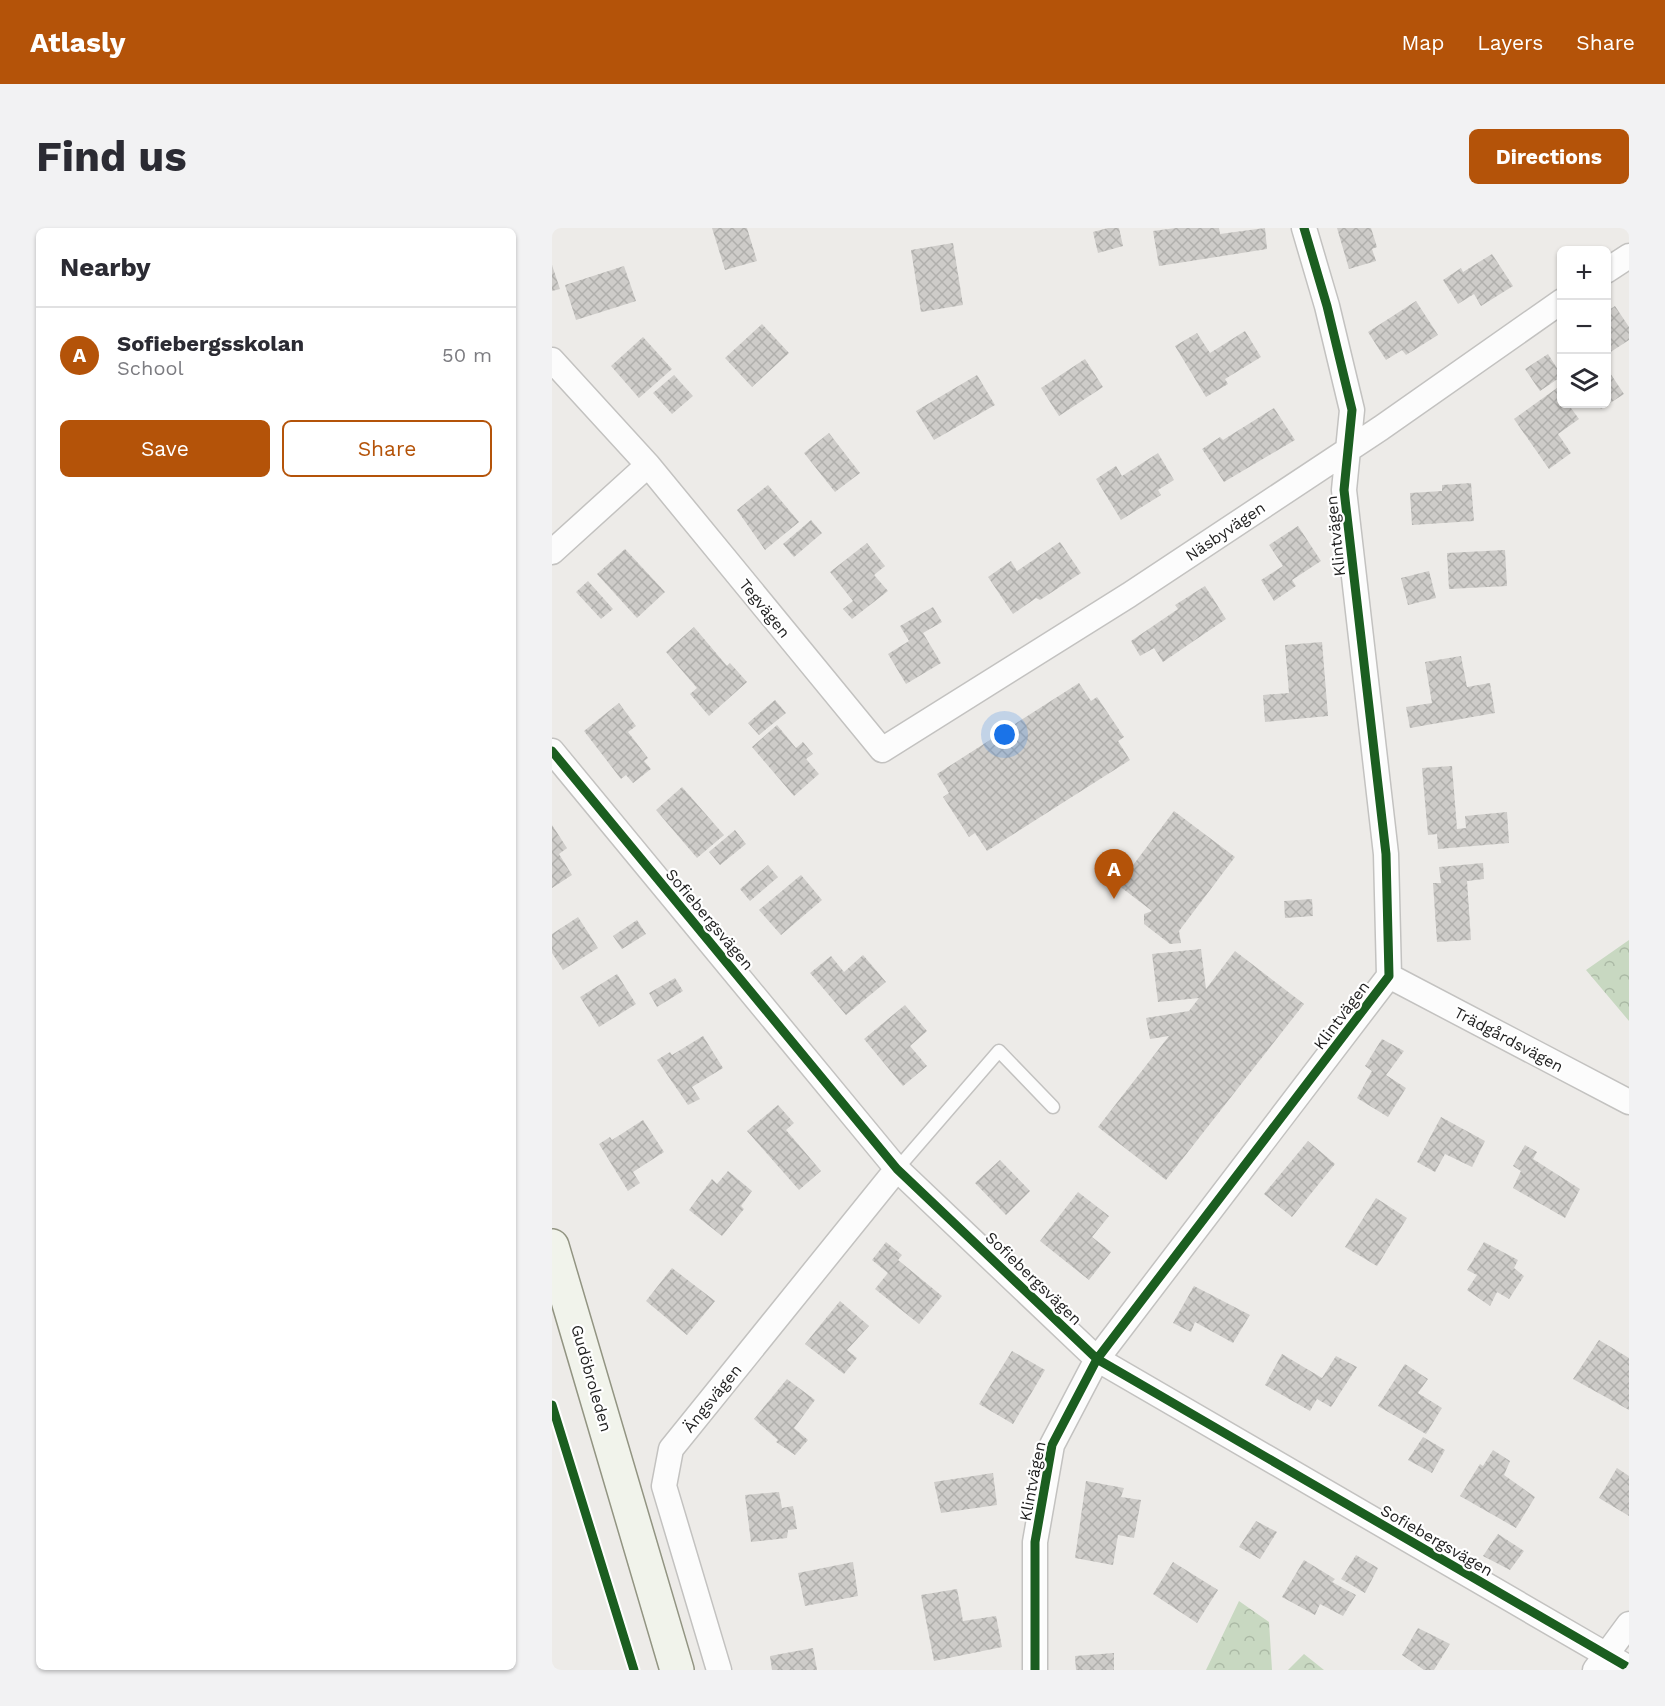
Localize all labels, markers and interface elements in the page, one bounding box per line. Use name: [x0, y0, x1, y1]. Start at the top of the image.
text: Atlasly: [30, 26, 125, 59]
text: Map: [1401, 30, 1444, 55]
text: Layers: [1477, 30, 1543, 55]
text: Share: [1576, 30, 1635, 55]
button: Directions: [1469, 129, 1629, 184]
text: Find us: [36, 132, 187, 181]
map controls: [1557, 246, 1611, 408]
button: +: [1557, 246, 1611, 300]
text: Nearby: [60, 252, 151, 282]
button: −: [1557, 300, 1611, 354]
text: Sofiebergsskolan: [117, 331, 304, 356]
text: A: [73, 343, 86, 367]
text: 50 m: [442, 343, 492, 367]
button: layers: [1557, 354, 1611, 408]
text: School: [117, 356, 184, 380]
button: Save: [60, 420, 270, 477]
button: Share: [282, 420, 492, 477]
street label: Klintvägen: [1322, 495, 1349, 577]
street label: Näsbyvägen: [1182, 498, 1269, 565]
street label: Tegvägen: [735, 575, 794, 642]
your location: [990, 720, 1019, 749]
pin: A: [1094, 850, 1134, 899]
street label: Sofiebergsvägen: [662, 865, 758, 974]
street label: Klintvägen: [1309, 977, 1373, 1053]
street label: Trädgårdsvägen: [1451, 1003, 1567, 1076]
street label: Sofiebergsvägen: [982, 1228, 1086, 1329]
street label: Gudöbroleden: [567, 1323, 616, 1434]
street label: Ängsvägen: [679, 1360, 746, 1436]
street label: Klintvägen: [1015, 1440, 1050, 1523]
street label: Sofiebergsvägen: [1377, 1501, 1496, 1580]

